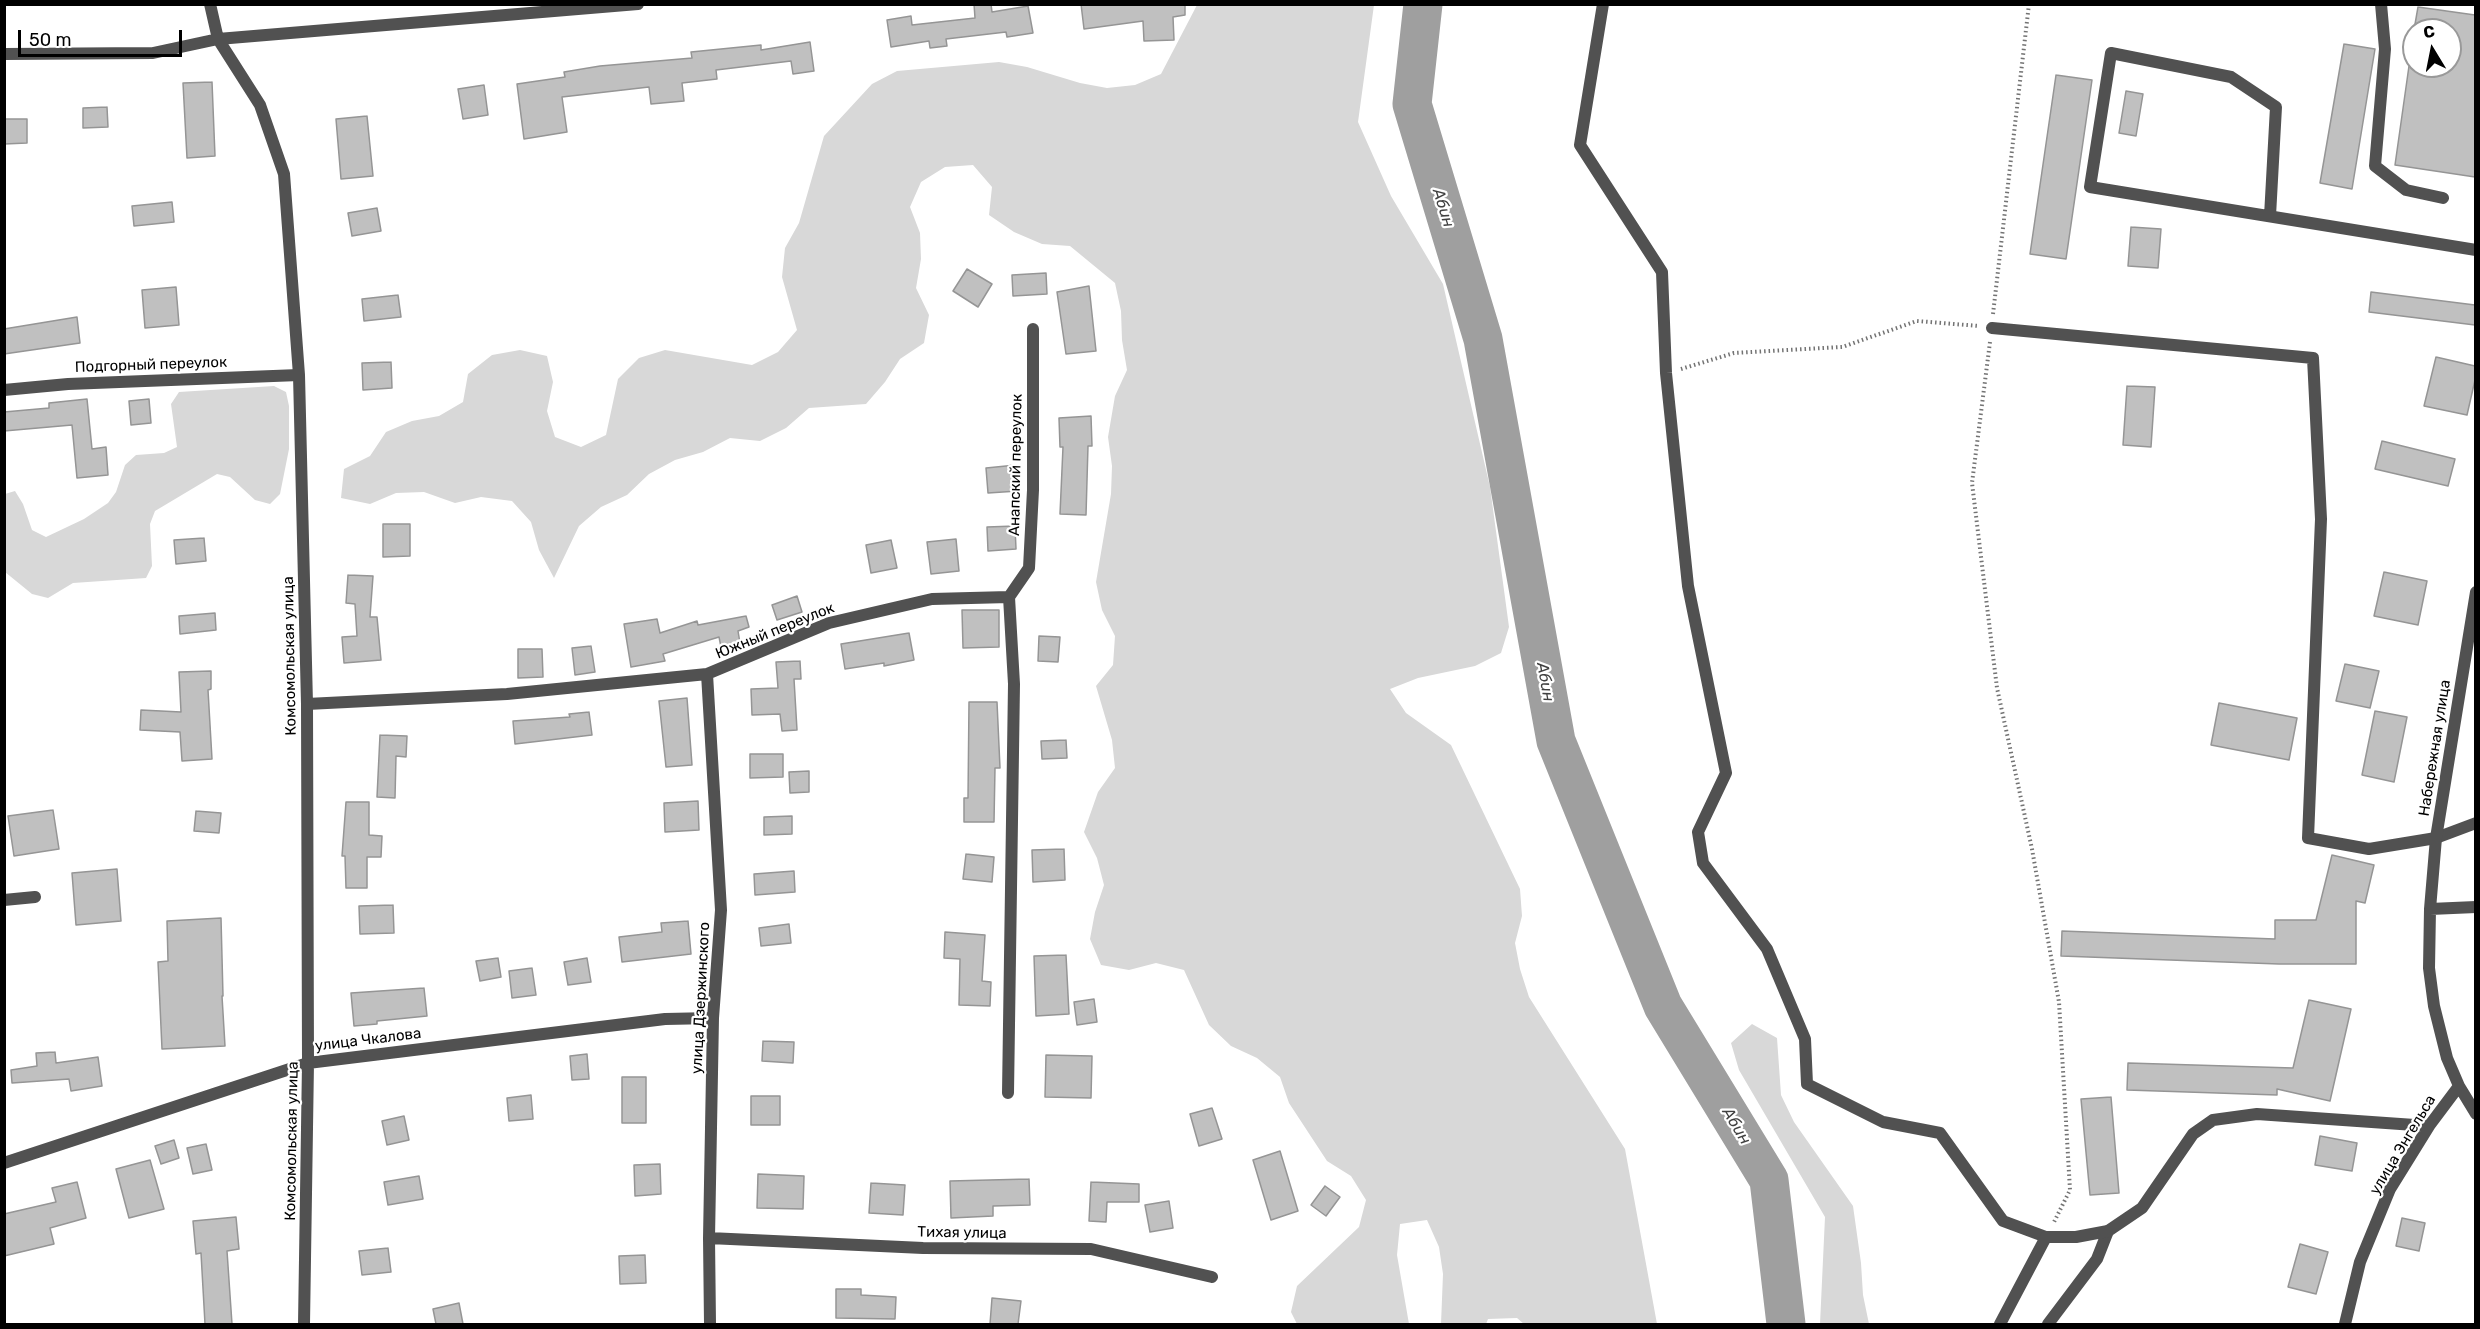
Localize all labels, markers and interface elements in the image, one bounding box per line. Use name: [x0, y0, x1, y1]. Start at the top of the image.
scale bar: [21, 18, 184, 56]
north arrow: [2402, 18, 2462, 78]
text: С: [2422, 21, 2436, 42]
text: 50 m: [29, 29, 72, 51]
water label: Абин: [1428, 186, 1458, 230]
street label: Подгорный переулок: [75, 353, 227, 377]
street label: Анапский переулок: [1006, 394, 1026, 536]
street label: Комсомольская улица: [280, 576, 300, 736]
street label: Южный переулок: [713, 599, 837, 663]
water label: Абин: [1532, 661, 1558, 703]
street label: Набережная улица: [2415, 679, 2455, 817]
street label: улица Дзержинского: [688, 922, 714, 1074]
street label: улица Чкалова: [314, 1025, 422, 1055]
street label: Комсомольская улица: [282, 1061, 302, 1221]
street label: улица Энгельса: [2366, 1092, 2440, 1198]
water label: Абин: [1718, 1104, 1754, 1148]
street label: Тихая улица: [917, 1223, 1007, 1243]

